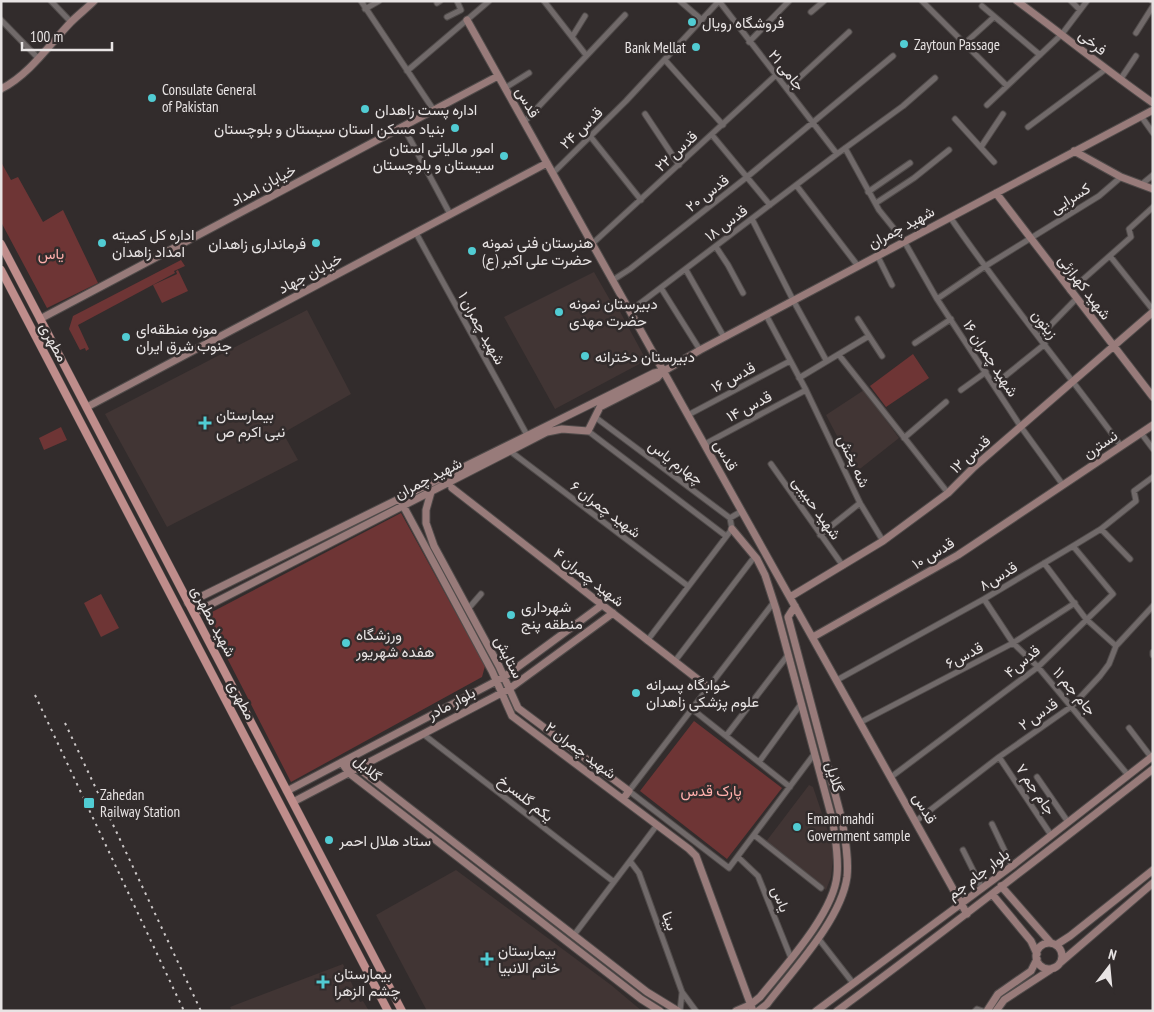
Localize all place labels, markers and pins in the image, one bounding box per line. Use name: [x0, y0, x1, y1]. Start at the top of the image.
place label: فروشگاه رویال: [702, 13, 785, 32]
marker: فروشگاه رویال: [686, 16, 698, 28]
place label: Zaytoun Passage: [914, 35, 1000, 54]
place label: Bank Mellat: [625, 38, 686, 57]
marker: Zaytoun Passage: [898, 38, 910, 50]
marker: Bank Mellat: [690, 41, 702, 53]
place label: Consulate General of Pakistan: [162, 80, 256, 116]
marker: Consulate General of Pakistan: [146, 92, 158, 104]
place label: اداره پست زاهدان: [375, 100, 477, 120]
marker: اداره پست زاهدان: [359, 103, 371, 115]
place label: بنیاد مسکن استان سیستان و بلوچستان: [214, 119, 445, 139]
marker: بنیاد مسکن استان سیستان و بلوچستان: [449, 122, 461, 134]
place label: امور مالیاتی استان سیستان و بلوچستان: [373, 138, 494, 175]
marker: امور مالیاتی استان سیستان و بلوچستان: [498, 150, 510, 162]
place label: اداره کل کمیته امداد زاهدان: [112, 225, 194, 261]
place label: هنرستان فنی نمونه حضرت علی اکبر (ع): [482, 233, 593, 271]
place label: فرمانداری زاهدان: [208, 234, 306, 254]
marker: اداره کل کمیته امداد زاهدان: [96, 237, 108, 249]
marker: فرمانداری زاهدان: [310, 237, 322, 249]
marker: هنرستان فنی نمونه حضرت علی اکبر (ع): [466, 245, 478, 257]
place label: دبیرستان نمونه حضرت مهدی: [569, 294, 658, 331]
marker: دبیرستان نمونه حضرت مهدی: [553, 306, 565, 318]
place label: موزه منطقه‌ای جنوب شرق ایران: [136, 319, 232, 355]
marker: موزه منطقه‌ای جنوب شرق ایران: [120, 331, 132, 343]
place label: دبیرستان دخترانه: [595, 347, 695, 366]
marker: دبیرستان دخترانه: [579, 350, 591, 362]
place label: بیمارستان نبی اکرم ص: [216, 405, 285, 442]
marker: بیمارستان نبی اکرم ص: [198, 416, 212, 430]
place label: شهرداری منطقه پنج: [521, 597, 583, 635]
marker: شهرداری منطقه پنج: [505, 609, 517, 621]
place label: ورزشگاه هفده شهریور: [355, 625, 434, 661]
marker: ورزشگاه هفده شهریور: [340, 637, 352, 649]
place label: خوابگاه پسرانه علوم پزشکی زاهدان: [646, 675, 759, 712]
marker: خوابگاه پسرانه علوم پزشکی زاهدان: [630, 687, 642, 699]
place label: Zahedan Railway Station: [100, 785, 180, 821]
marker: Zahedan Railway Station: [82, 796, 96, 810]
place label: Emam mahdi Government sample: [807, 809, 910, 845]
marker: Emam mahdi Government sample: [791, 821, 803, 833]
place label: ستاد هلال احمر: [338, 831, 431, 850]
marker: ستاد هلال احمر: [323, 834, 335, 846]
place label: بیمارستان خاتم الانبیا: [498, 941, 560, 978]
marker: بیمارستان خاتم الانبیا: [480, 952, 494, 966]
place label: بیمارستان چشم الزهرا: [334, 964, 401, 1001]
marker: بیمارستان چشم الزهرا: [316, 975, 330, 989]

